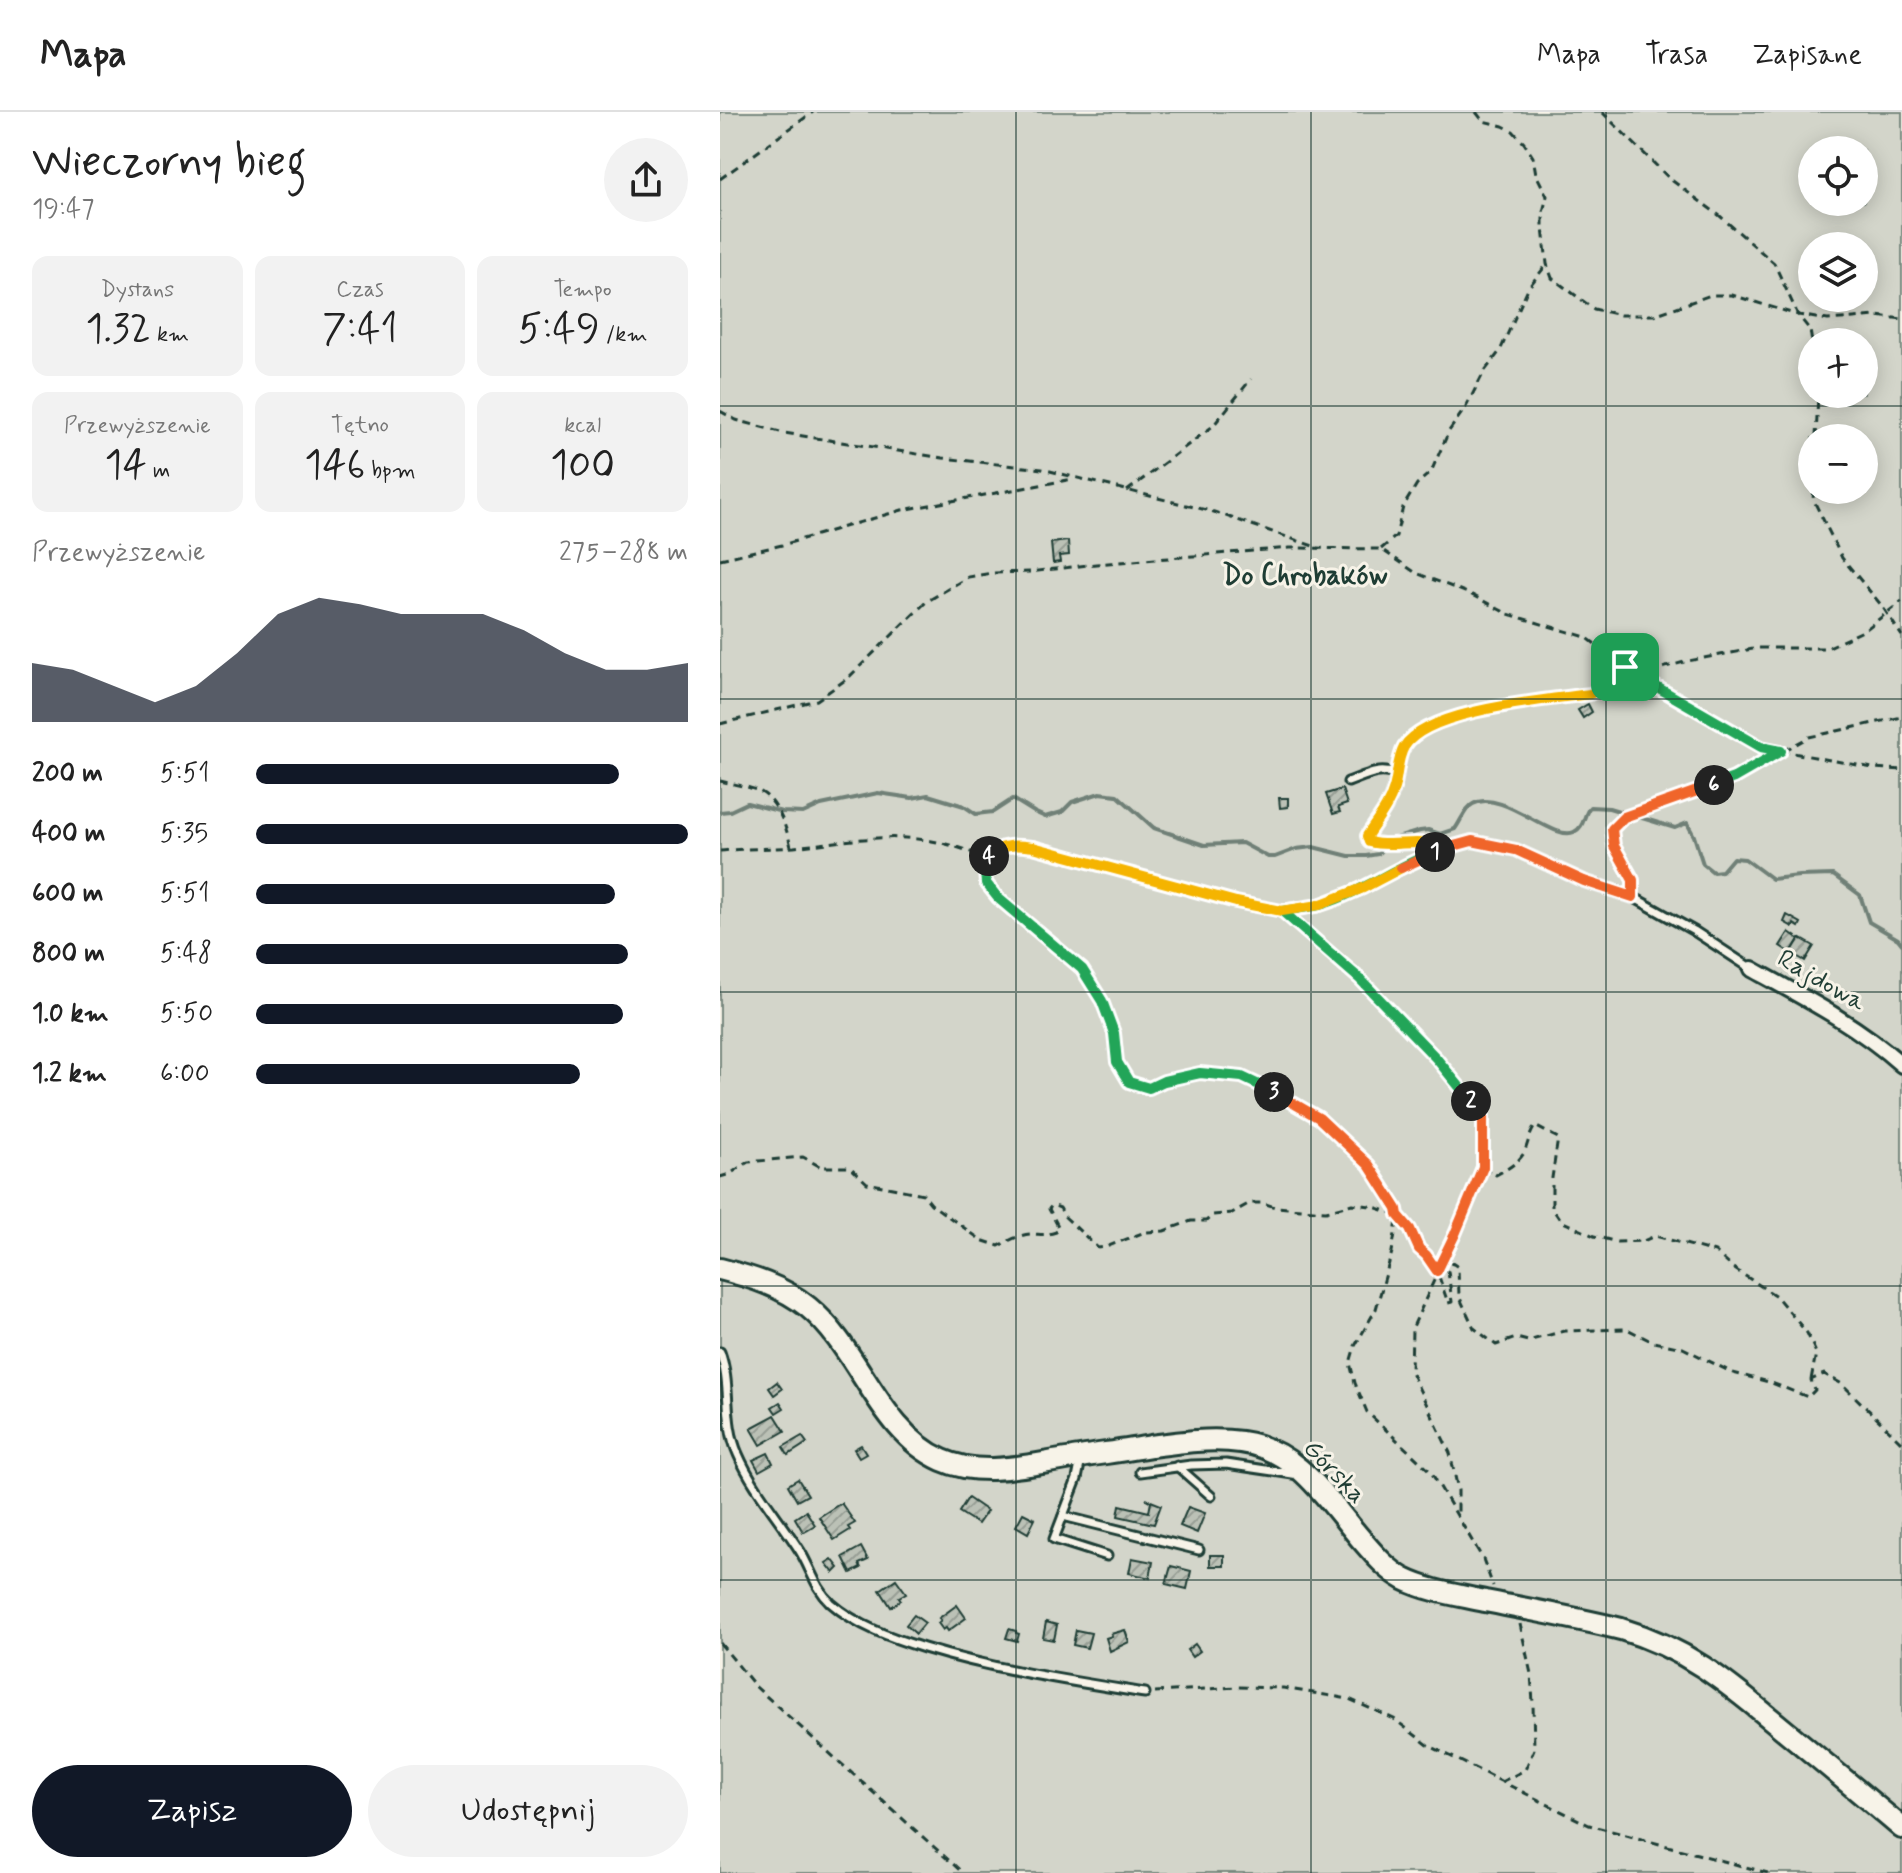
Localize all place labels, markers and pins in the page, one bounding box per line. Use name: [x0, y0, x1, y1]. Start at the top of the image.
pin: [1591, 633, 1659, 701]
pin: 6: [1694, 765, 1734, 805]
pin: 1: [1415, 832, 1455, 872]
pin: 4: [969, 836, 1009, 876]
pin: 3: [1254, 1072, 1294, 1112]
pin: 2: [1451, 1081, 1491, 1121]

